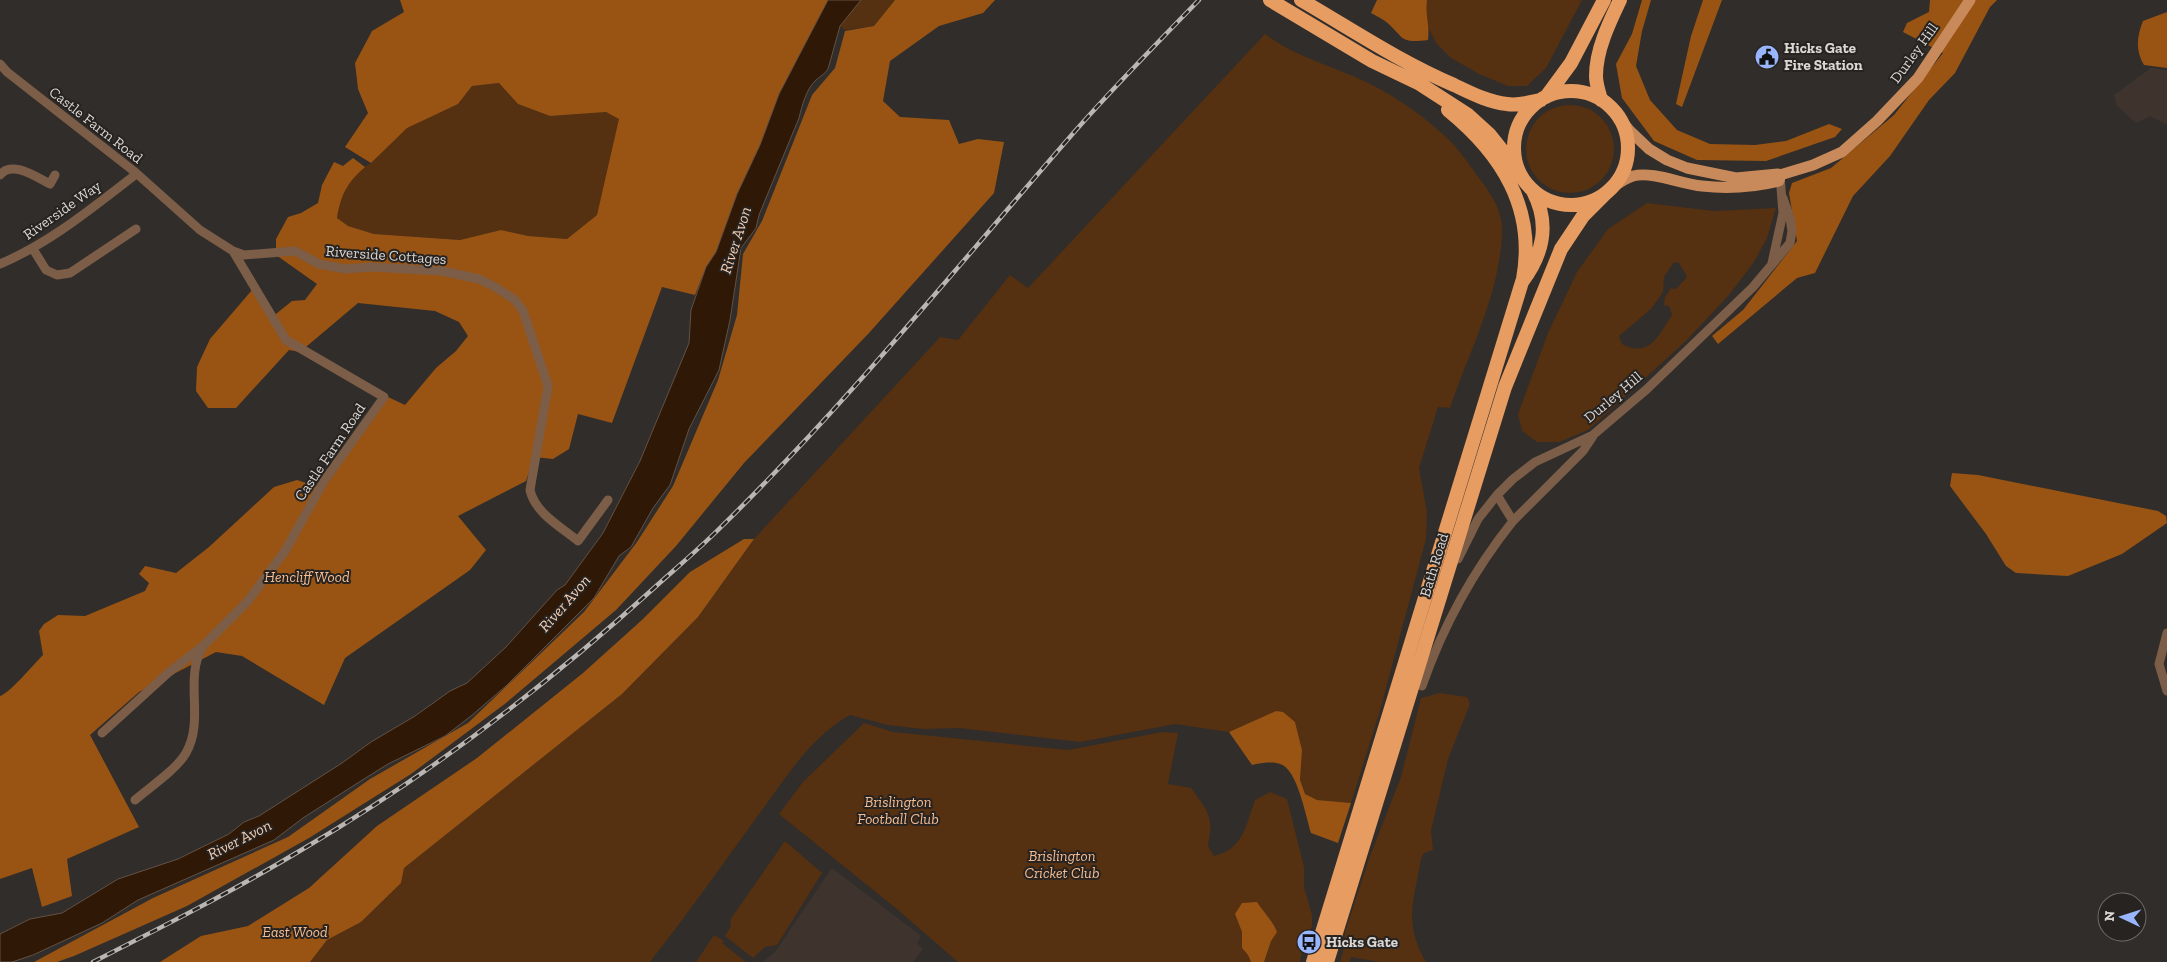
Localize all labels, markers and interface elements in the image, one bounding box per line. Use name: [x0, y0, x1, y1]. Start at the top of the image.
street label: Durley Hill: [1886, 19, 1942, 87]
place label: Hicks Gate Fire Station: [1784, 39, 1863, 74]
public building icon: Hicks Gate Fire Station: [1754, 44, 1780, 70]
street label: Castle Farm Road: [46, 83, 147, 168]
street label: Riverside Way: [20, 176, 105, 243]
water label: River Avon: [716, 204, 755, 276]
street label: Riverside Cottages: [325, 242, 447, 268]
street label: Durley Hill: [1580, 368, 1646, 426]
street label: Castle Farm Road: [291, 399, 370, 504]
street label: Bath Road: [1416, 530, 1452, 599]
park label: Hencliff Wood: [264, 568, 350, 586]
water label: River Avon: [534, 571, 594, 636]
park label: Brislington Football Club: [857, 793, 939, 828]
water label: River Avon: [204, 815, 274, 864]
park label: Brislington Cricket Club: [1025, 847, 1099, 882]
north arrow: [2097, 892, 2147, 942]
text: N: [2101, 910, 2118, 922]
park label: East Wood: [262, 923, 328, 941]
bus stop icon: Hicks Gate: [1296, 929, 1322, 955]
place label: Hicks Gate: [1326, 933, 1398, 951]

